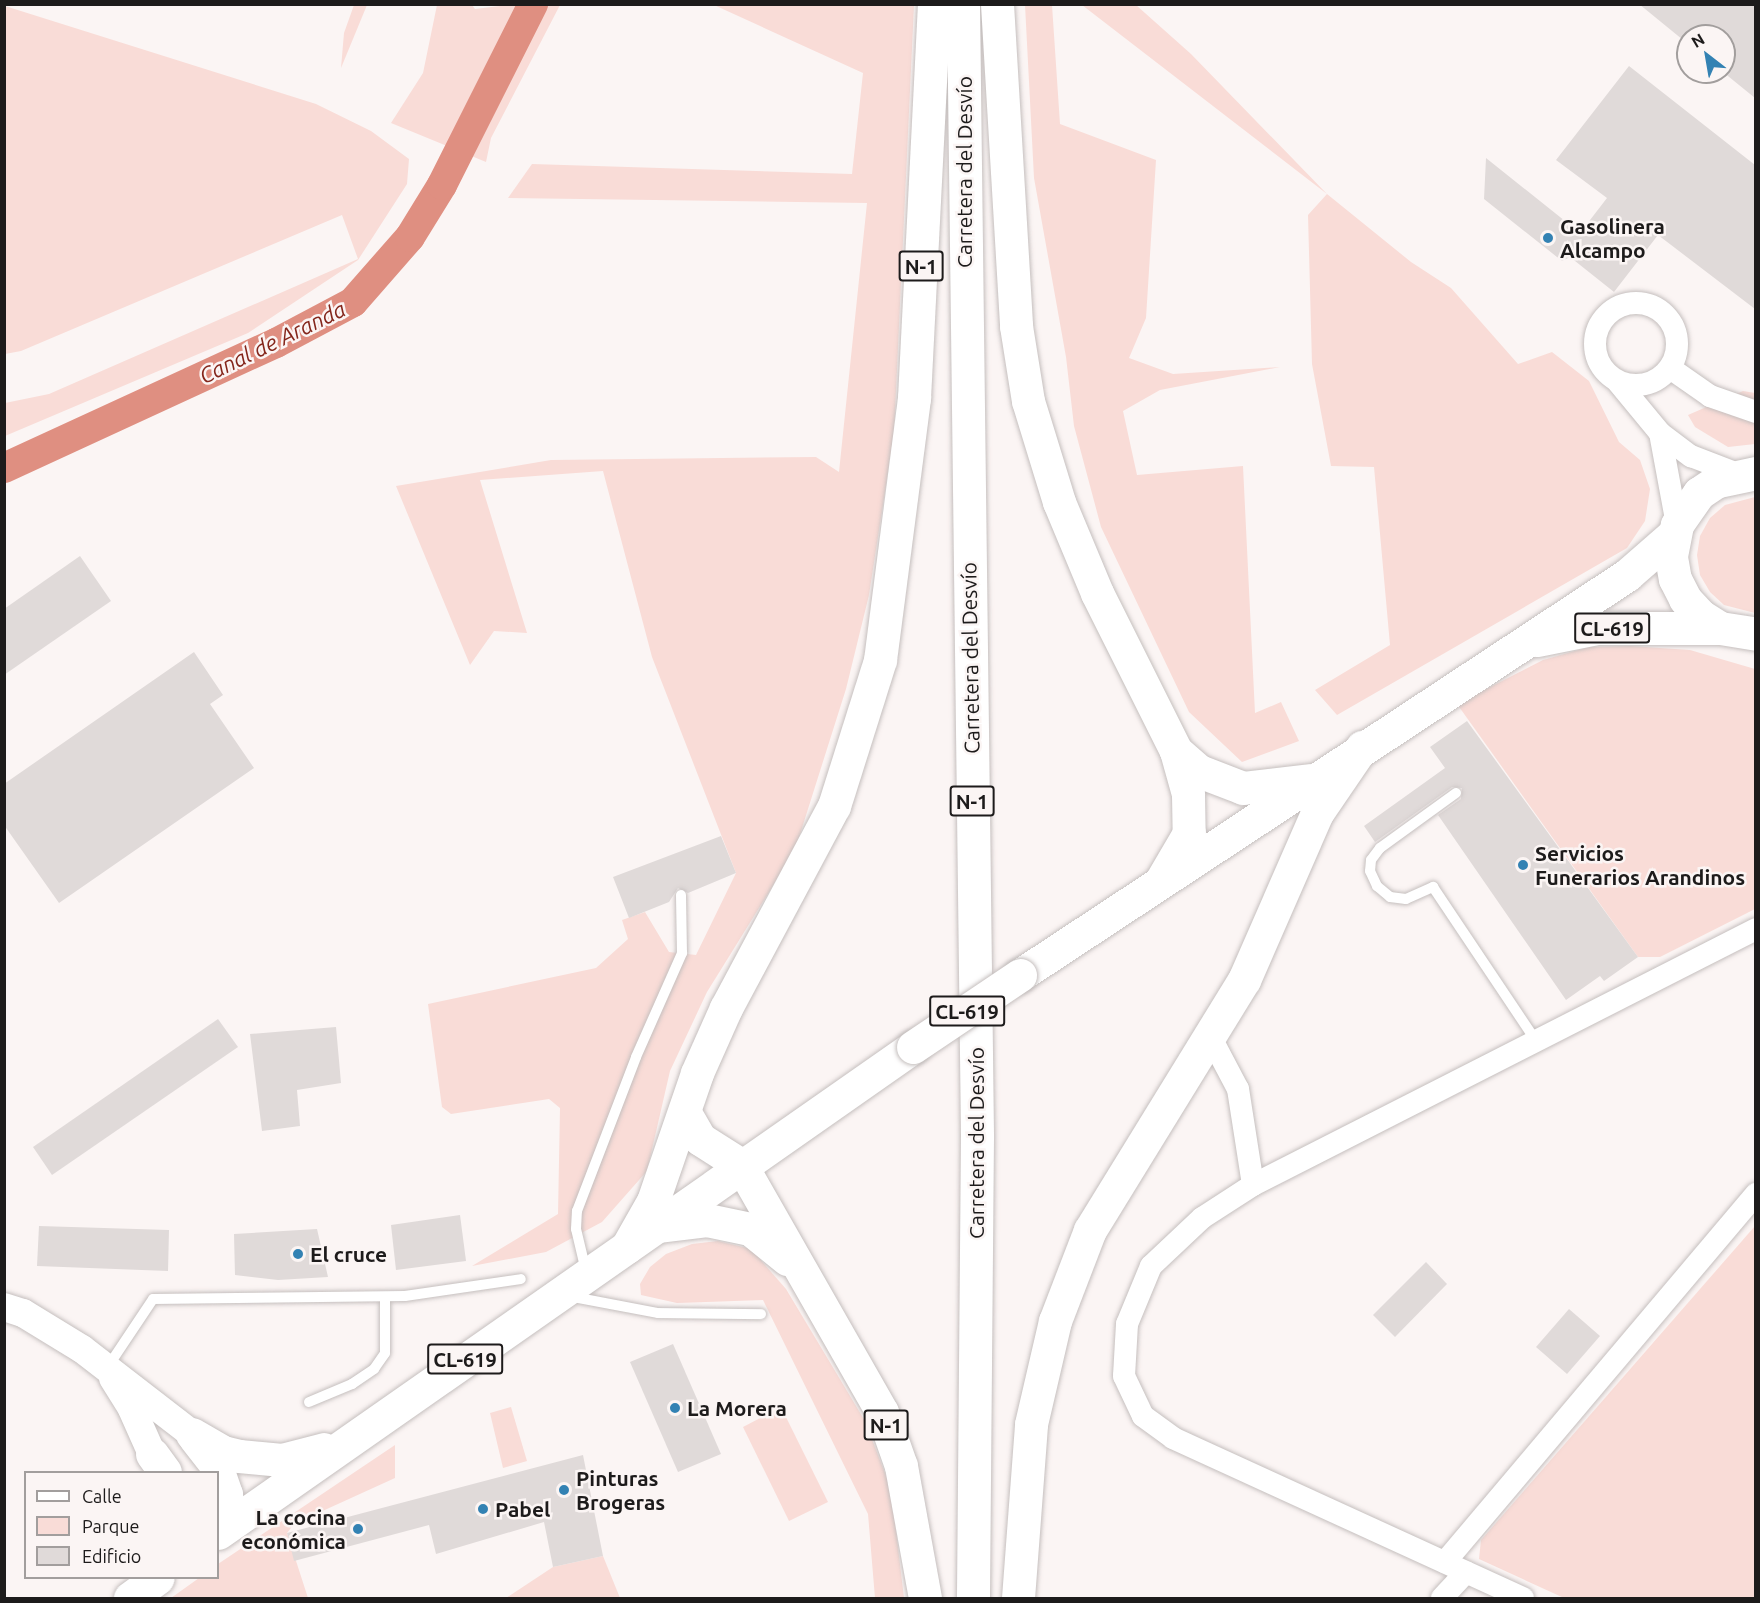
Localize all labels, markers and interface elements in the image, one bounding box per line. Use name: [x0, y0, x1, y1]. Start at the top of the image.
north arrow: [1676, 24, 1736, 84]
text: N: [1688, 29, 1708, 51]
street label: Carretera del Desvío: [951, 76, 977, 268]
place label: Gasolinera Alcampo: [1560, 213, 1665, 263]
marker: Gasolinera Alcampo: [1541, 231, 1555, 245]
road number: N-1: [898, 249, 944, 283]
water label: Canal de Aranda: [194, 295, 350, 389]
street label: Carretera del Desvío: [956, 562, 984, 754]
road number: CL-619: [1573, 611, 1651, 645]
road number: N-1: [950, 784, 994, 818]
place label: Servicios Funerarios Arandinos: [1535, 840, 1745, 890]
marker: Servicios Funerarios Arandinos: [1516, 858, 1530, 872]
road number: CL-619: [928, 994, 1006, 1028]
street label: Carretera del Desvío: [963, 1047, 989, 1239]
place label: El cruce: [310, 1241, 387, 1267]
marker: El cruce: [291, 1247, 305, 1261]
road number: CL-619: [426, 1342, 504, 1376]
place label: La Morera: [687, 1395, 787, 1421]
marker: La Morera: [668, 1401, 682, 1415]
road number: N-1: [864, 1408, 908, 1442]
place label: Pinturas Brogeras: [576, 1465, 665, 1515]
legend: [24, 1471, 219, 1579]
marker: Pinturas Brogeras: [557, 1483, 571, 1497]
text: Calle: [82, 1486, 122, 1506]
place label: Pabel: [495, 1496, 550, 1522]
marker: Pabel: [476, 1502, 490, 1516]
place label: La cocina económica: [241, 1504, 346, 1554]
text: Parque: [82, 1516, 139, 1536]
marker: La cocina económica: [351, 1522, 365, 1536]
text: Edificio: [82, 1546, 141, 1566]

